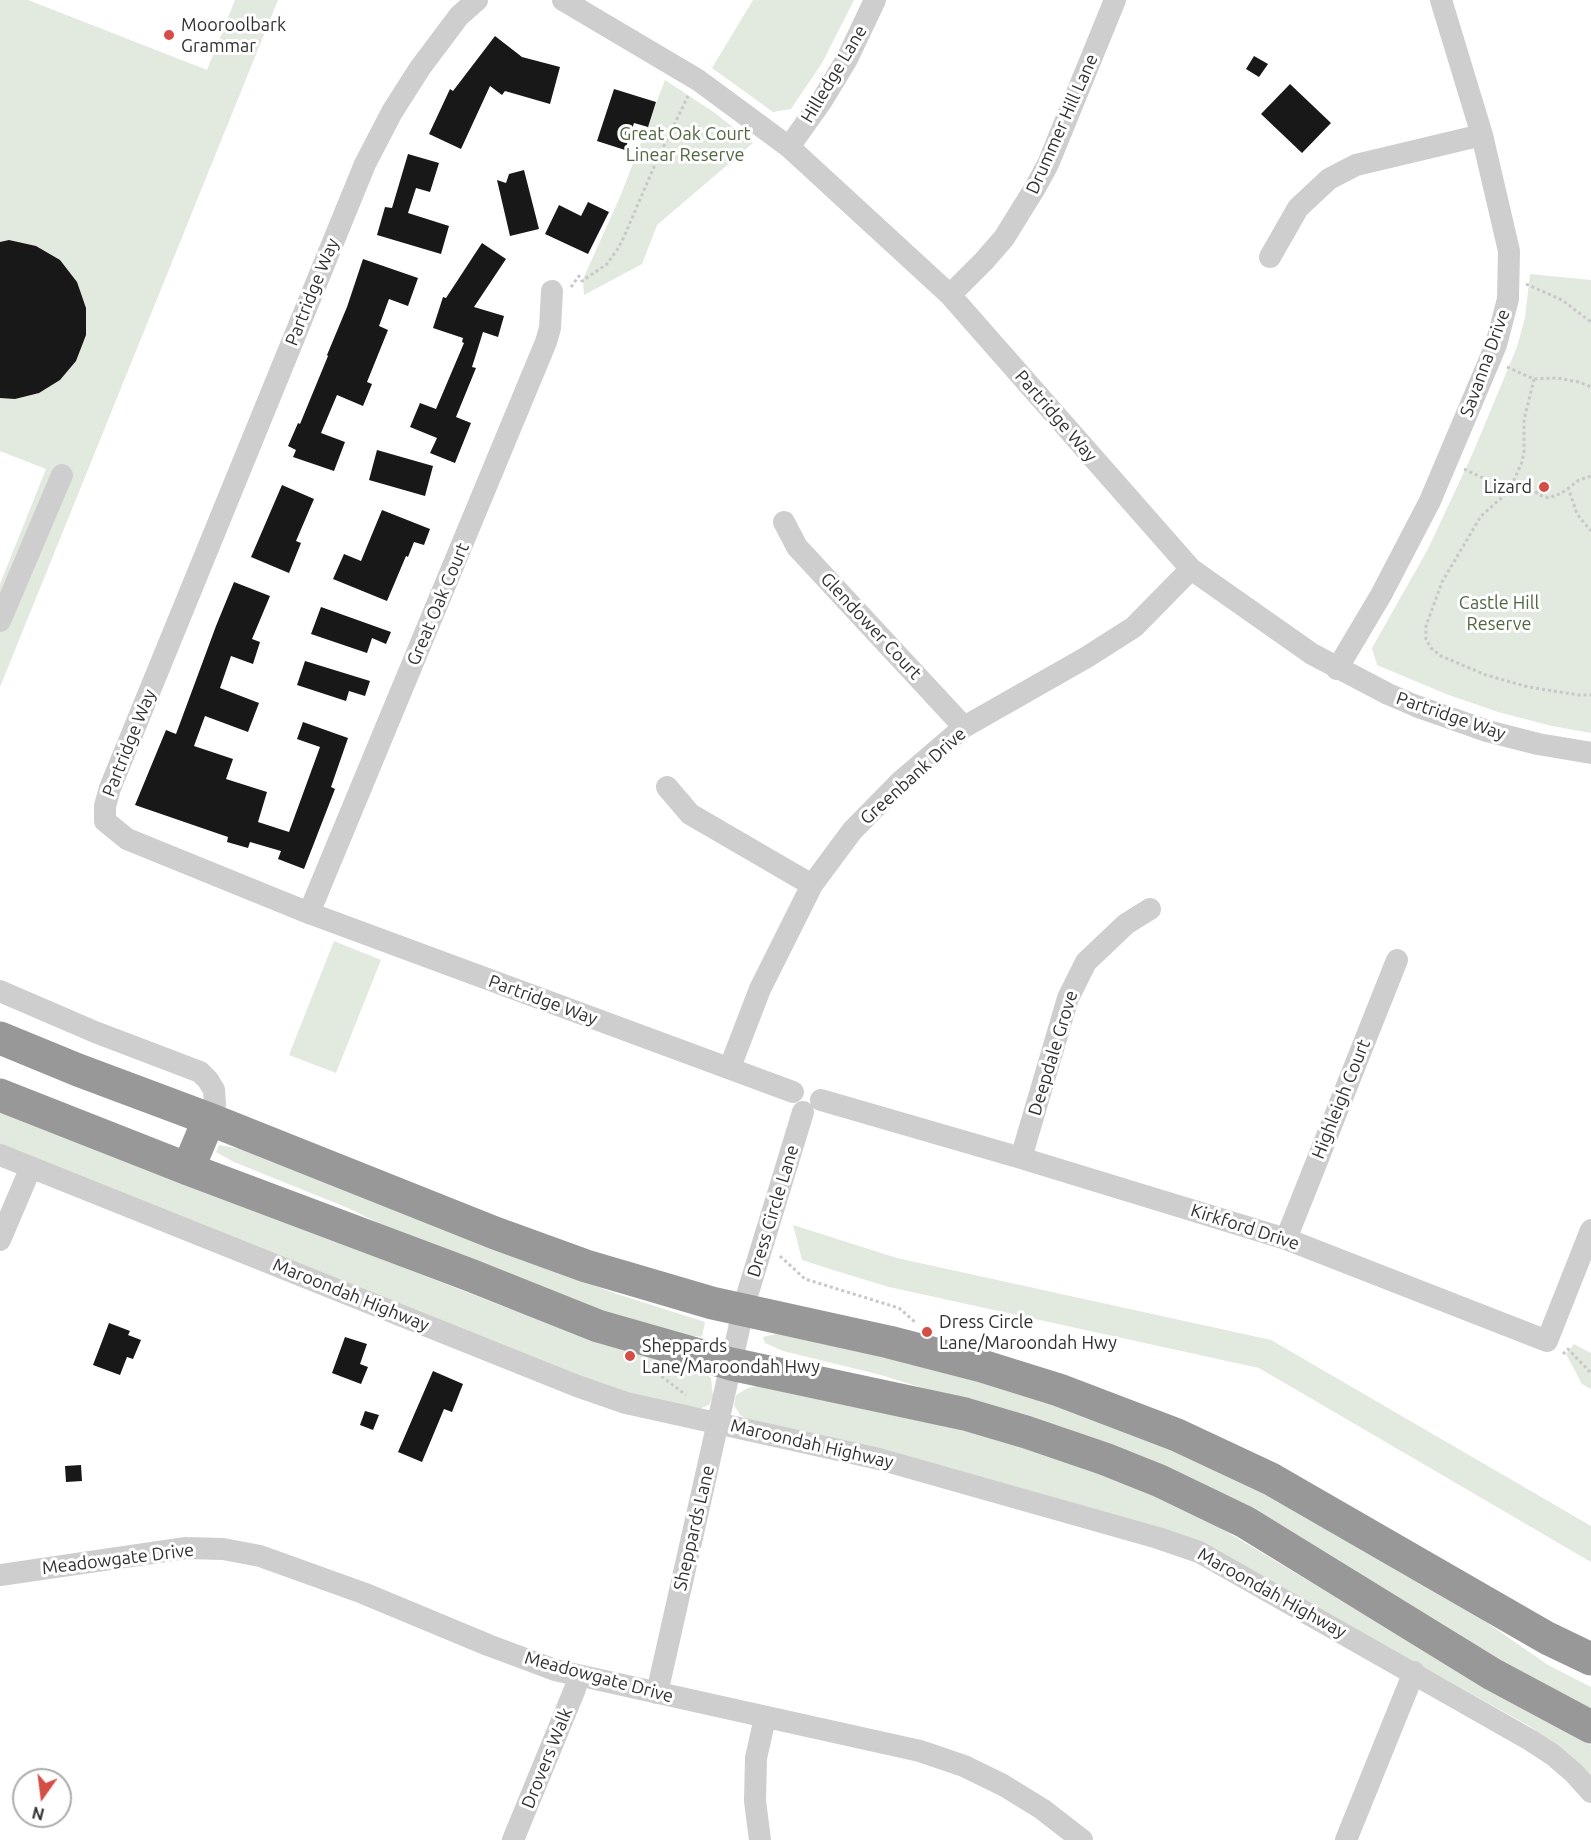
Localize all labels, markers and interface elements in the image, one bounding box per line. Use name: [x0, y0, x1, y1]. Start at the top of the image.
place label: Mooroolbark Grammar: [181, 14, 286, 57]
street label: Hilledge Lane: [796, 21, 872, 127]
marker: Mooroolbark Grammar: [162, 28, 176, 42]
street label: Drummer Hill Lane: [1021, 51, 1103, 197]
park label: Great Oak Court Linear Reserve: [619, 123, 751, 166]
street label: Partridge Way: [281, 235, 343, 349]
street label: Savanna Drive: [1455, 306, 1515, 420]
street label: Partridge Way: [1010, 366, 1102, 466]
place label: Lizard: [1484, 476, 1532, 498]
marker: Lizard: [1537, 480, 1551, 494]
street label: Great Oak Court: [402, 539, 474, 669]
street label: Glendower Court: [816, 568, 926, 684]
park label: Castle Hill Reserve: [1459, 592, 1539, 634]
street label: Partridge Way: [98, 686, 160, 800]
street label: Partridge Way: [1394, 687, 1508, 745]
street label: Greenbank Drive: [856, 723, 970, 829]
street label: Partridge Way: [486, 970, 600, 1030]
street label: Deepdale Grove: [1024, 988, 1082, 1118]
street label: Highleigh Court: [1307, 1036, 1375, 1162]
street label: Dress Circle Lane: [743, 1142, 803, 1280]
street label: Kirkford Drive: [1188, 1199, 1302, 1255]
street label: Maroondah Highway: [270, 1254, 432, 1336]
place label: Dress Circle Lane/Maroondah Hwy: [939, 1311, 1117, 1354]
marker: Dress Circle Lane/Maroondah Hwy: [920, 1325, 934, 1339]
place label: Sheppards Lane/Maroondah Hwy: [642, 1335, 820, 1378]
marker: Sheppards Lane/Maroondah Hwy: [623, 1349, 637, 1363]
street label: Maroondah Highway: [728, 1415, 896, 1473]
street label: Sheppards Lane: [669, 1463, 719, 1593]
street label: Meadowgate Drive: [41, 1539, 195, 1579]
street label: Maroondah Highway: [1194, 1543, 1350, 1643]
street label: Meadowgate Drive: [522, 1647, 676, 1707]
street label: Drovers Walk: [517, 1704, 577, 1812]
north arrow: [12, 1768, 72, 1828]
text: N: [30, 1803, 46, 1824]

